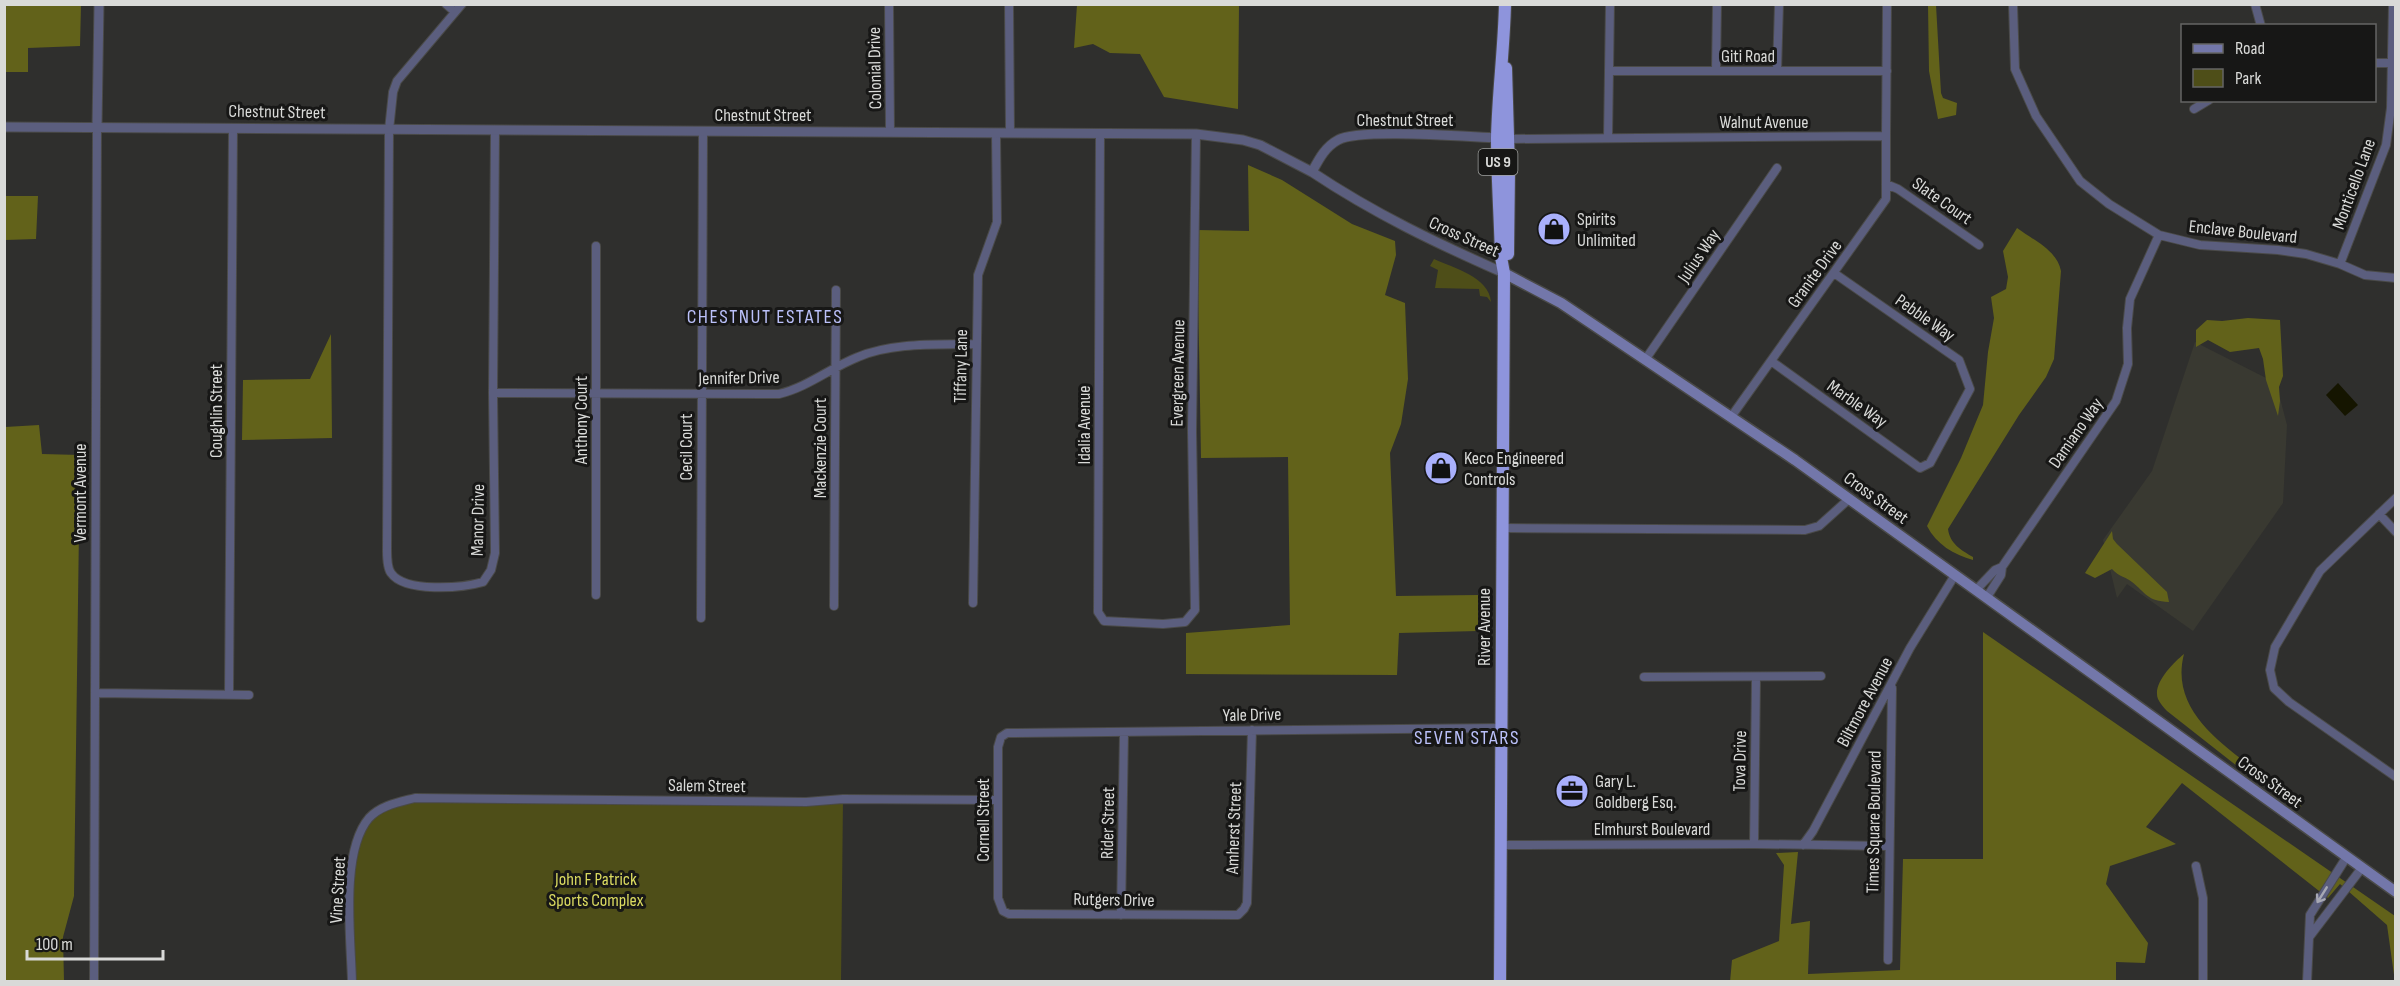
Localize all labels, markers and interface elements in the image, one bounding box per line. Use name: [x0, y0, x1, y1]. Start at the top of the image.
legend: [2181, 24, 2376, 102]
street label: Colonial Drive: [864, 27, 886, 109]
text: Road: [2235, 38, 2265, 59]
street label: Giti Road: [1721, 46, 1775, 67]
text: Park: [2235, 68, 2261, 89]
street label: Chestnut Street: [228, 101, 326, 123]
street label: Chestnut Street: [714, 105, 812, 126]
street label: Chestnut Street: [1356, 110, 1454, 131]
street label: Walnut Avenue: [1719, 112, 1809, 133]
street label: Monticello Lane: [2328, 136, 2380, 232]
road number: US 9: [1478, 149, 1518, 175]
street label: Slate Court: [1908, 173, 1976, 229]
place label: Spirits Unlimited: [1577, 209, 1636, 251]
shop icon: Spirits Unlimited: [1536, 211, 1572, 247]
street label: Cross Street: [1426, 212, 1503, 262]
street label: Enclave Boulevard: [2188, 216, 2298, 248]
street label: Julius Way: [1673, 225, 1725, 288]
street label: Granite Drive: [1783, 236, 1847, 312]
street label: Pebble Way: [1891, 290, 1959, 346]
district label: CHESTNUT ESTATES: [687, 305, 843, 329]
street label: Evergreen Avenue: [1167, 319, 1189, 427]
street label: Tiffany Lane: [950, 329, 972, 403]
street label: Coughlin Street: [206, 363, 227, 458]
street label: Jennifer Drive: [697, 367, 780, 389]
street label: Anthony Court: [571, 375, 592, 465]
street label: Marble Way: [1823, 376, 1891, 432]
street label: Idalia Avenue: [1074, 386, 1095, 464]
street label: Damiano Way: [2044, 394, 2108, 472]
street label: Mackenzie Court: [810, 397, 831, 498]
street label: Cecil Court: [676, 413, 697, 481]
street label: Vermont Avenue: [70, 443, 91, 543]
place label: Keco Engineered Controls: [1464, 448, 1564, 490]
shop icon: Keco Engineered Controls: [1423, 450, 1459, 486]
street label: Cross Street: [1840, 468, 1913, 529]
street label: Manor Drive: [467, 484, 489, 556]
street label: River Avenue: [1474, 588, 1495, 666]
street label: Biltmore Avenue: [1833, 654, 1897, 750]
street label: Yale Drive: [1223, 704, 1281, 726]
district label: SEVEN STARS: [1414, 726, 1520, 750]
street label: Tova Drive: [1729, 730, 1751, 792]
street label: Times Square Boulevard: [1862, 750, 1886, 894]
street label: Cross Street: [2234, 752, 2307, 813]
place label: Gary L. Goldberg Esq.: [1595, 771, 1677, 813]
office icon: Gary L. Goldberg Esq.: [1554, 773, 1590, 809]
street label: Salem Street: [668, 775, 746, 797]
street label: Cornell Street: [973, 778, 994, 862]
street label: Amherst Street: [1222, 781, 1246, 875]
street label: Rider Street: [1097, 786, 1119, 859]
street label: Elmhurst Boulevard: [1594, 819, 1710, 840]
street label: Vine Street: [326, 855, 350, 924]
park label: John F Patrick Sports Complex: [549, 869, 644, 911]
one-way arrow: [2316, 887, 2329, 904]
street label: Rutgers Drive: [1073, 889, 1155, 911]
scale bar: [27, 923, 164, 961]
text: 100 m: [36, 934, 73, 955]

